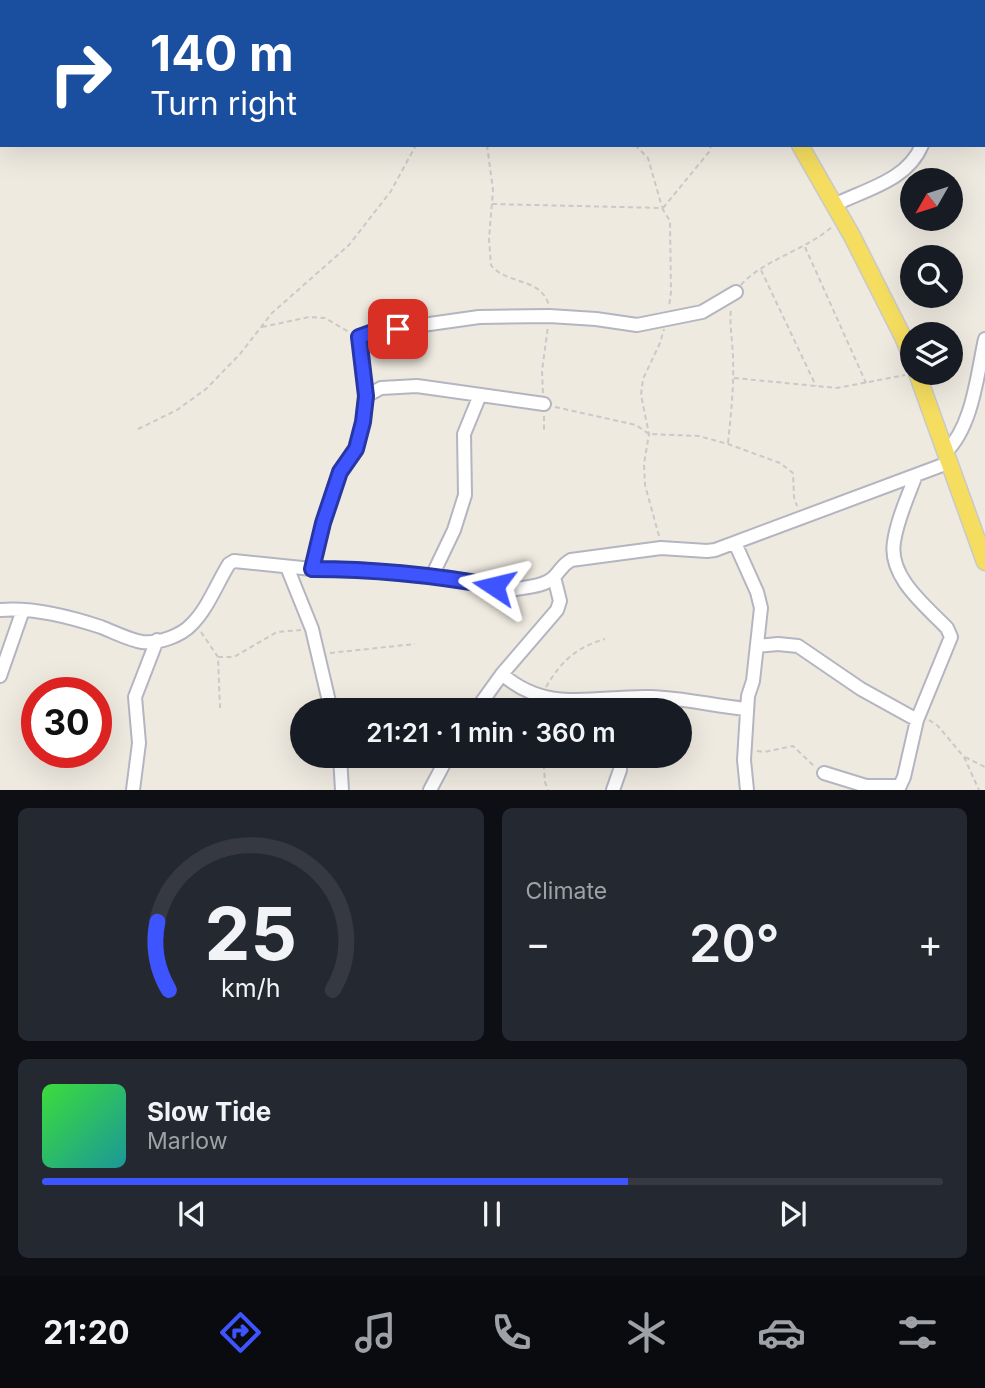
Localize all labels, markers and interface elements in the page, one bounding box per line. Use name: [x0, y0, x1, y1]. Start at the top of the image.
text: 140 m: [150, 24, 294, 83]
icon: right: [35, 28, 126, 119]
text: Turn right: [150, 84, 297, 123]
north arrow: [900, 168, 962, 231]
map controls: [900, 168, 963, 385]
button: search: [900, 245, 963, 308]
pin: [368, 299, 428, 359]
icon: arrive: [379, 310, 417, 348]
button: layers: [900, 322, 963, 385]
position arrow: [457, 549, 531, 623]
speed limit sign: 30: [21, 677, 112, 768]
text: 21:21 · 1 min · 360 m: [366, 717, 616, 748]
text: Climate: [526, 877, 607, 905]
text: 25: [205, 890, 297, 979]
text: 20°: [689, 912, 780, 975]
text: −: [526, 920, 551, 966]
text: +: [918, 920, 943, 966]
text: km/h: [221, 973, 280, 1003]
text: Slow Tide: [147, 1096, 271, 1127]
text: Marlow: [147, 1127, 227, 1155]
icon: previous: [173, 1195, 211, 1233]
icon: pause: [473, 1195, 511, 1233]
icon: next: [774, 1195, 812, 1233]
icon: directions: [216, 1308, 265, 1357]
icon: music: [351, 1308, 400, 1357]
icon: phone: [487, 1308, 536, 1357]
icon: climate: [622, 1308, 671, 1357]
icon: car: [757, 1308, 806, 1357]
icon: filters: [893, 1308, 942, 1357]
text: 21:20: [43, 1313, 130, 1352]

